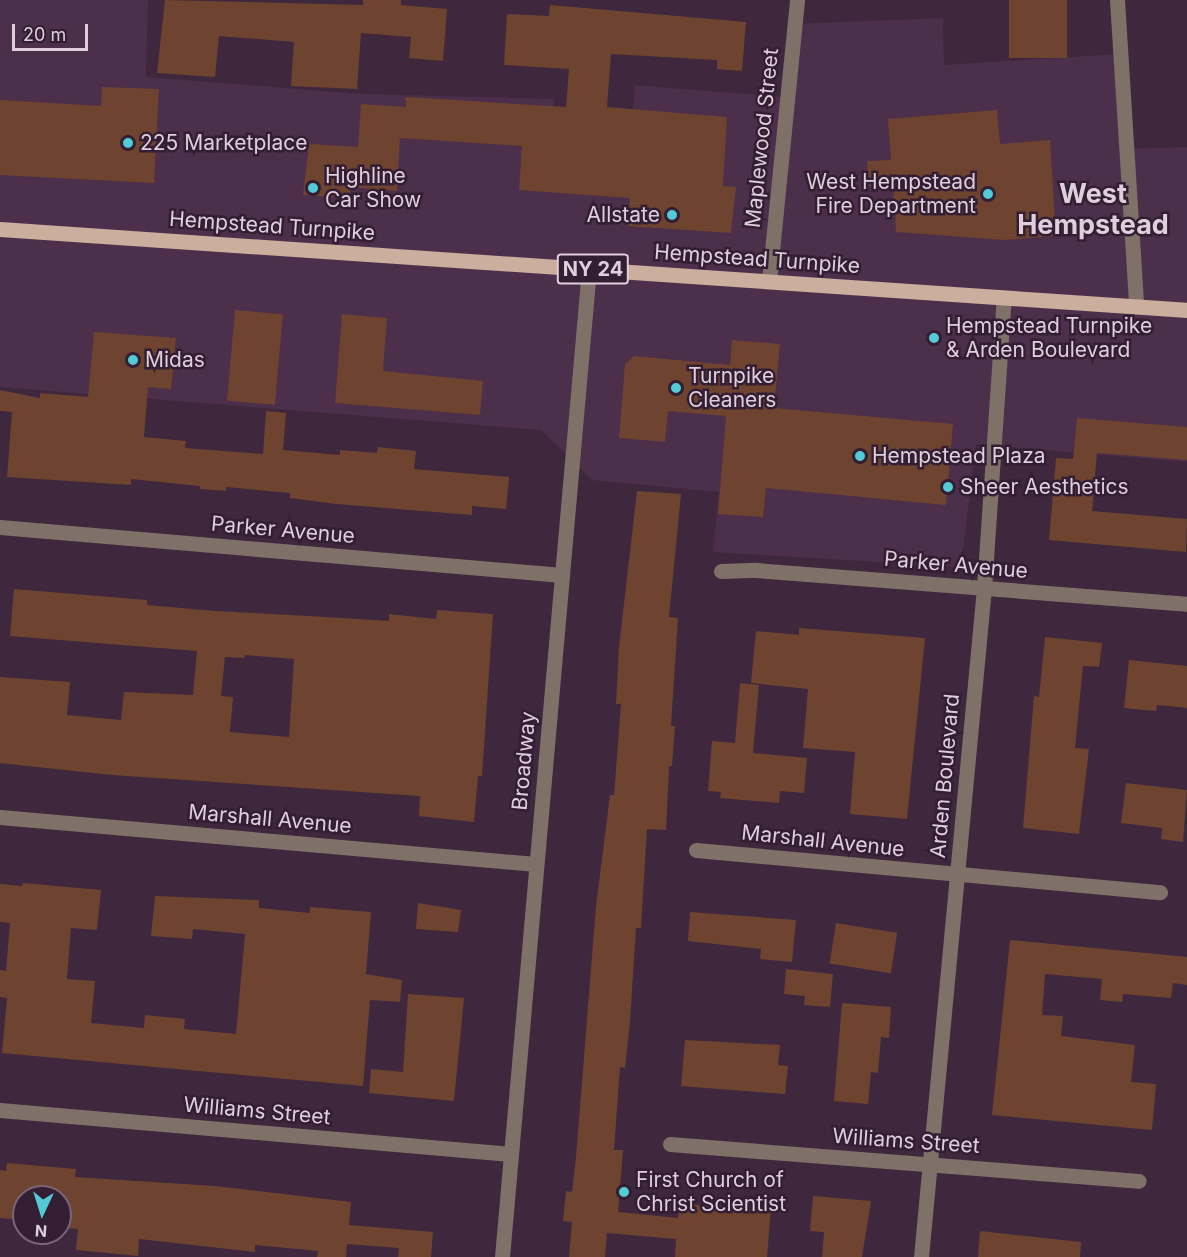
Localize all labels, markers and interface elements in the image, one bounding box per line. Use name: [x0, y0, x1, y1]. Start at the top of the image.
scale bar: [15, 12, 92, 50]
text: 20 m: [23, 24, 66, 45]
street label: Maplewood Street: [740, 47, 784, 229]
place label: 225 Marketplace: [140, 130, 307, 156]
marker: 225 Marketplace: [121, 136, 135, 150]
place label: Highline Car Show: [325, 163, 421, 213]
place label: West Hempstead Fire Department: [806, 169, 976, 219]
district label: West Hempstead: [1017, 177, 1169, 240]
marker: Highline Car Show: [306, 181, 320, 195]
marker: West Hempstead Fire Department: [981, 187, 995, 201]
place label: Allstate: [587, 202, 660, 228]
street label: Hempstead Turnpike: [168, 206, 376, 246]
marker: Allstate: [665, 208, 679, 222]
street label: Hempstead Turnpike: [653, 239, 861, 279]
road number: NY 24: [556, 252, 630, 286]
place label: Hempstead Turnpike & Arden Boulevard: [946, 313, 1152, 363]
marker: Hempstead Turnpike & Arden Boulevard: [927, 331, 941, 345]
place label: Midas: [145, 347, 205, 373]
marker: Midas: [126, 353, 140, 367]
place label: Turnpike Cleaners: [688, 363, 776, 413]
marker: Turnpike Cleaners: [669, 381, 683, 395]
place label: Hempstead Plaza: [872, 443, 1046, 469]
marker: Hempstead Plaza: [853, 449, 867, 463]
place label: Sheer Aesthetics: [960, 474, 1129, 500]
marker: Sheer Aesthetics: [941, 480, 955, 494]
street label: Parker Avenue: [210, 511, 356, 549]
street label: Parker Avenue: [883, 546, 1029, 584]
street label: Arden Boulevard: [925, 693, 965, 859]
street label: Broadway: [507, 710, 541, 812]
street label: Marshall Avenue: [187, 799, 353, 839]
street label: Marshall Avenue: [740, 820, 906, 862]
street label: Williams Street: [182, 1092, 332, 1130]
street label: Williams Street: [832, 1123, 980, 1159]
place label: First Church of Christ Scientist: [636, 1167, 786, 1217]
north arrow: [12, 1185, 72, 1245]
marker: First Church of Christ Scientist: [617, 1185, 631, 1199]
text: N: [34, 1221, 48, 1241]

